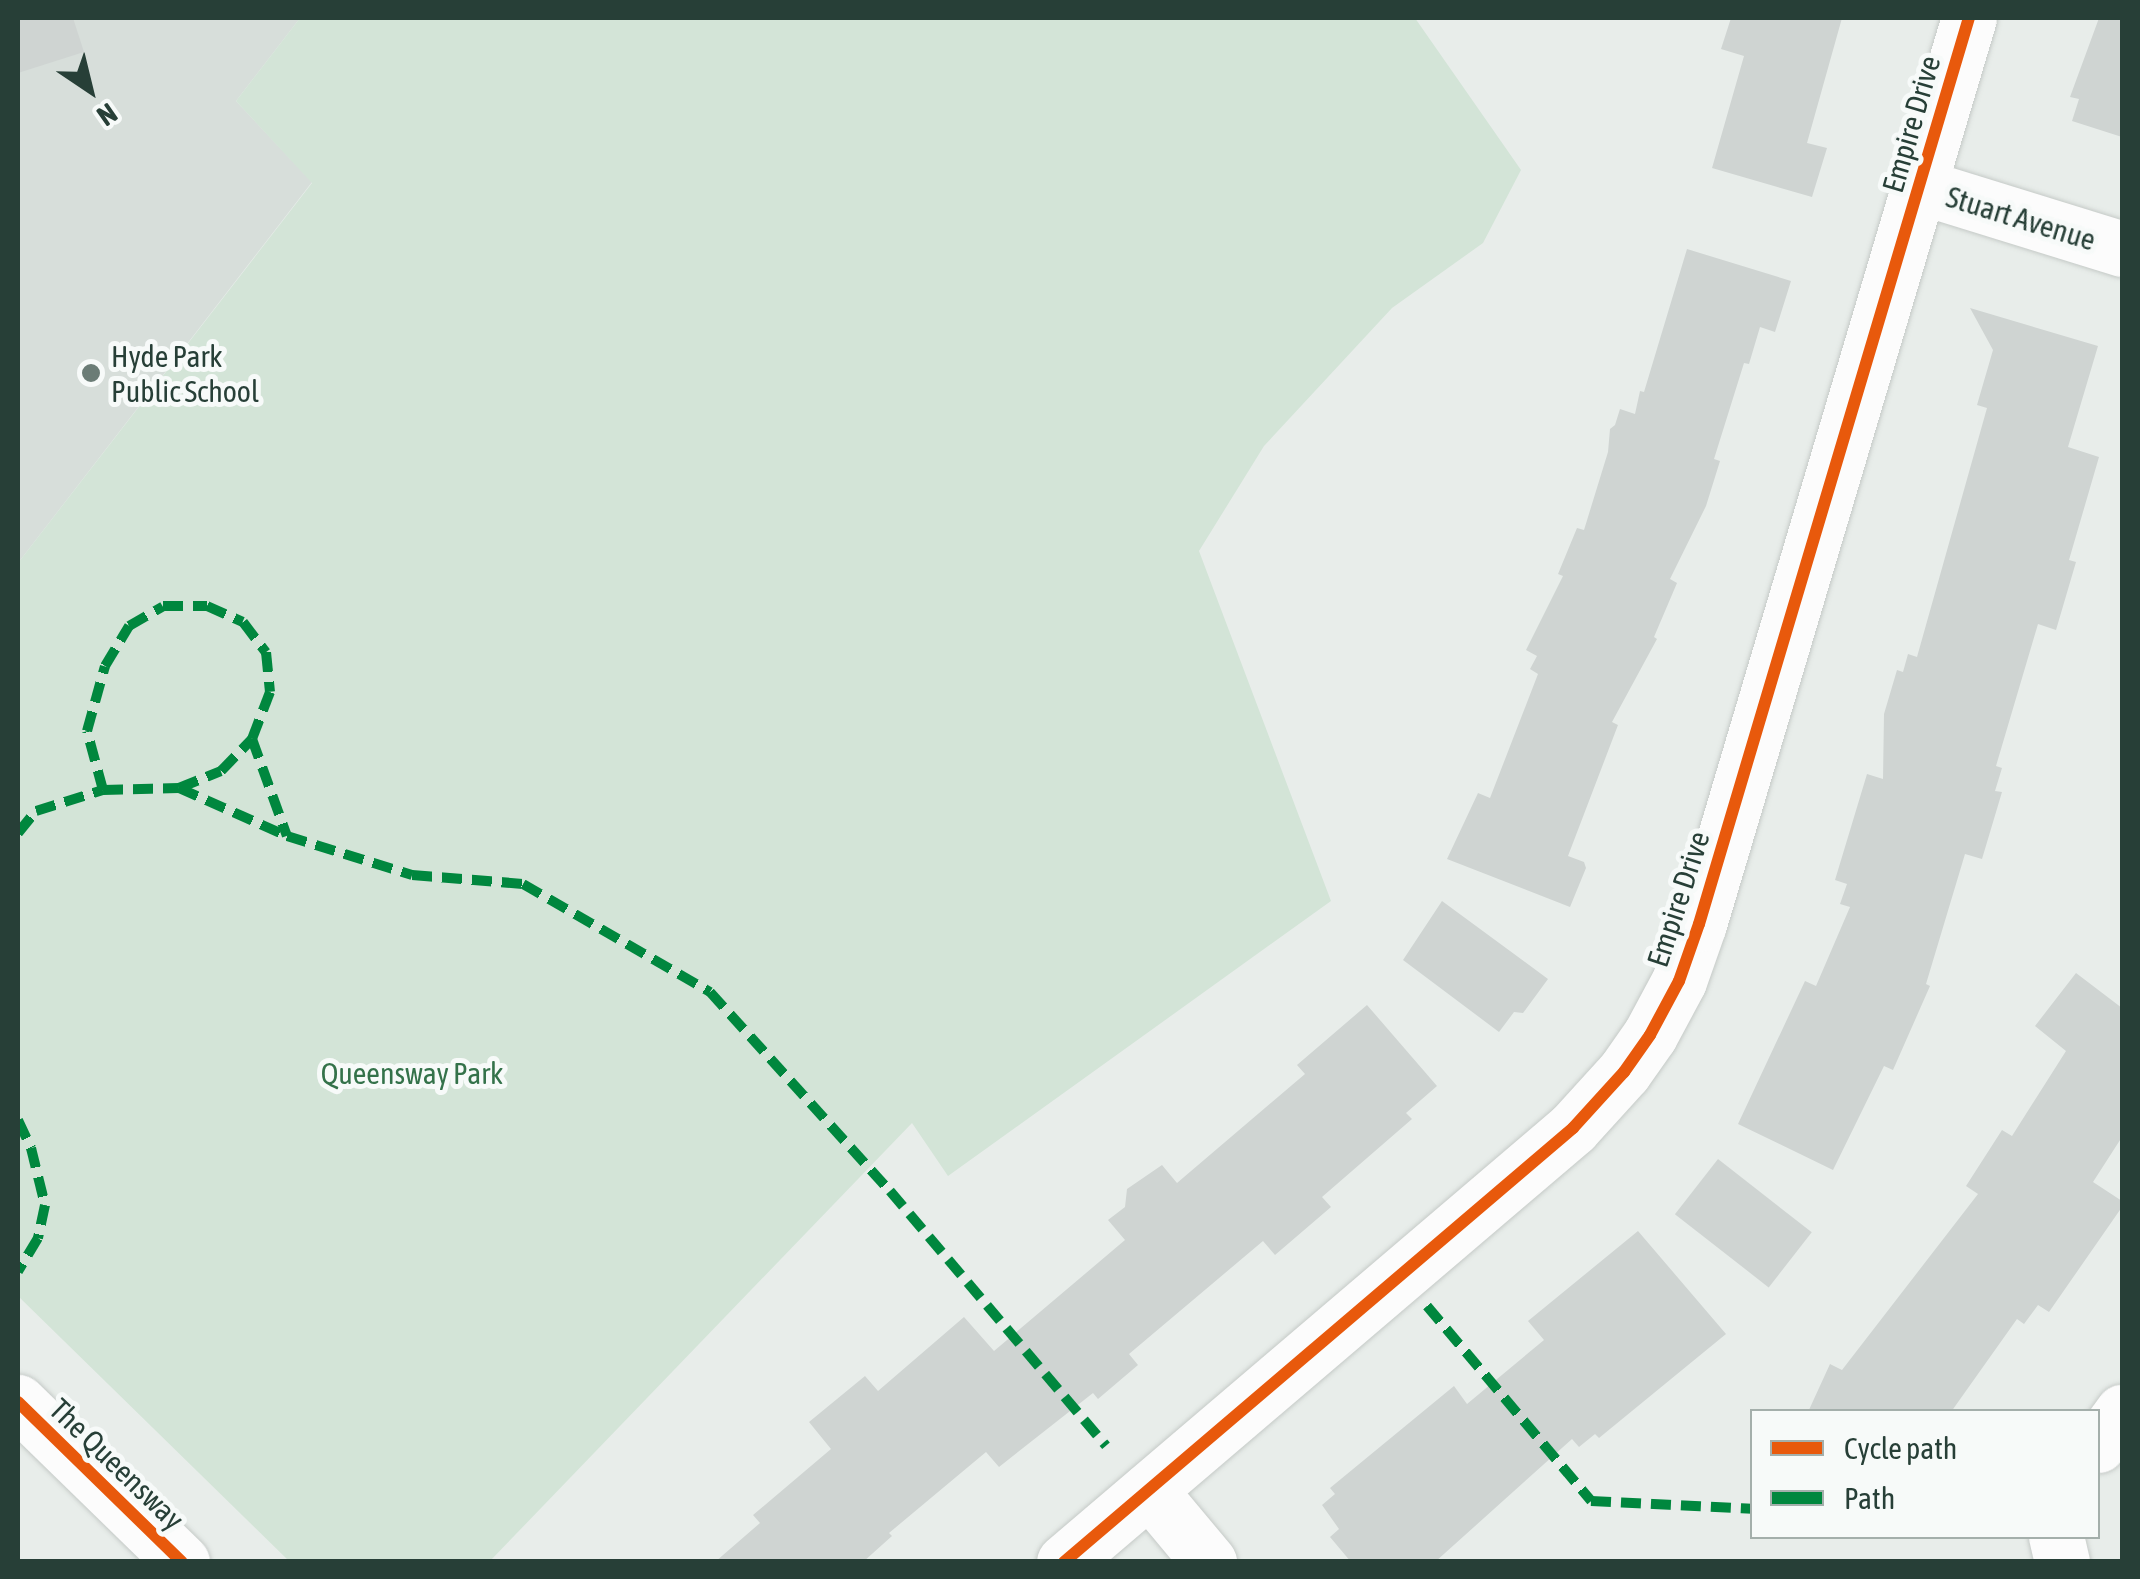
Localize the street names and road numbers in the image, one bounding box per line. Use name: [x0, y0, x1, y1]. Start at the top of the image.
street label: Empire Drive: [1874, 52, 1948, 196]
street label: Stuart Avenue: [1942, 178, 2100, 258]
street label: Empire Drive: [1639, 827, 1717, 971]
street label: The Queensway: [42, 1391, 192, 1537]

